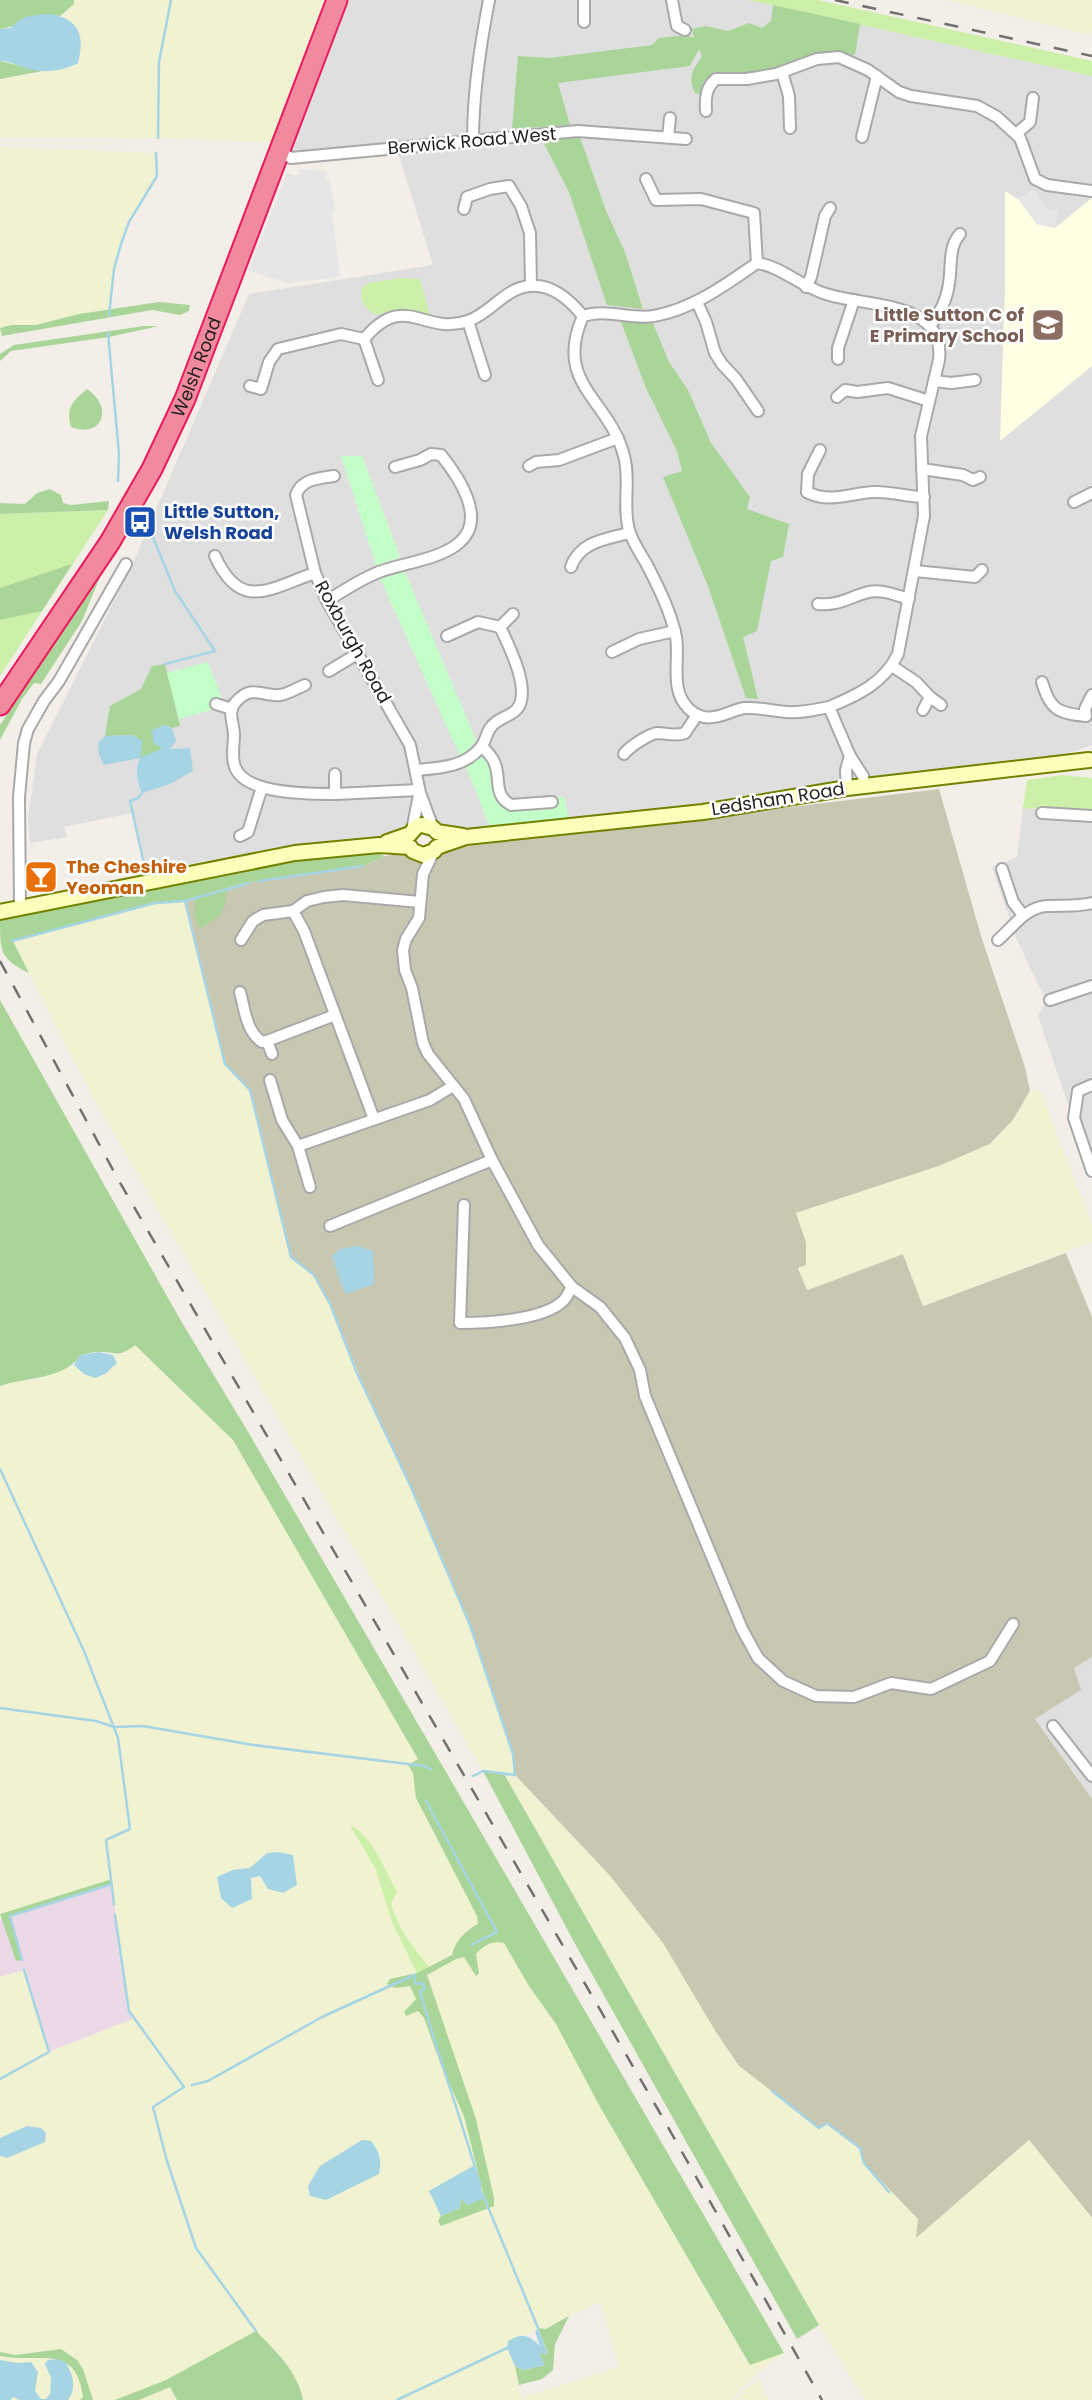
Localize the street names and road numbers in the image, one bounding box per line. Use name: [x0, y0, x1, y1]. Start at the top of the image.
street label: Berwick Road West: [386, 121, 557, 160]
street label: Welsh Road: [165, 313, 227, 421]
street label: Roxburgh Road: [309, 576, 398, 708]
street label: Ledsham Road: [710, 776, 846, 821]

